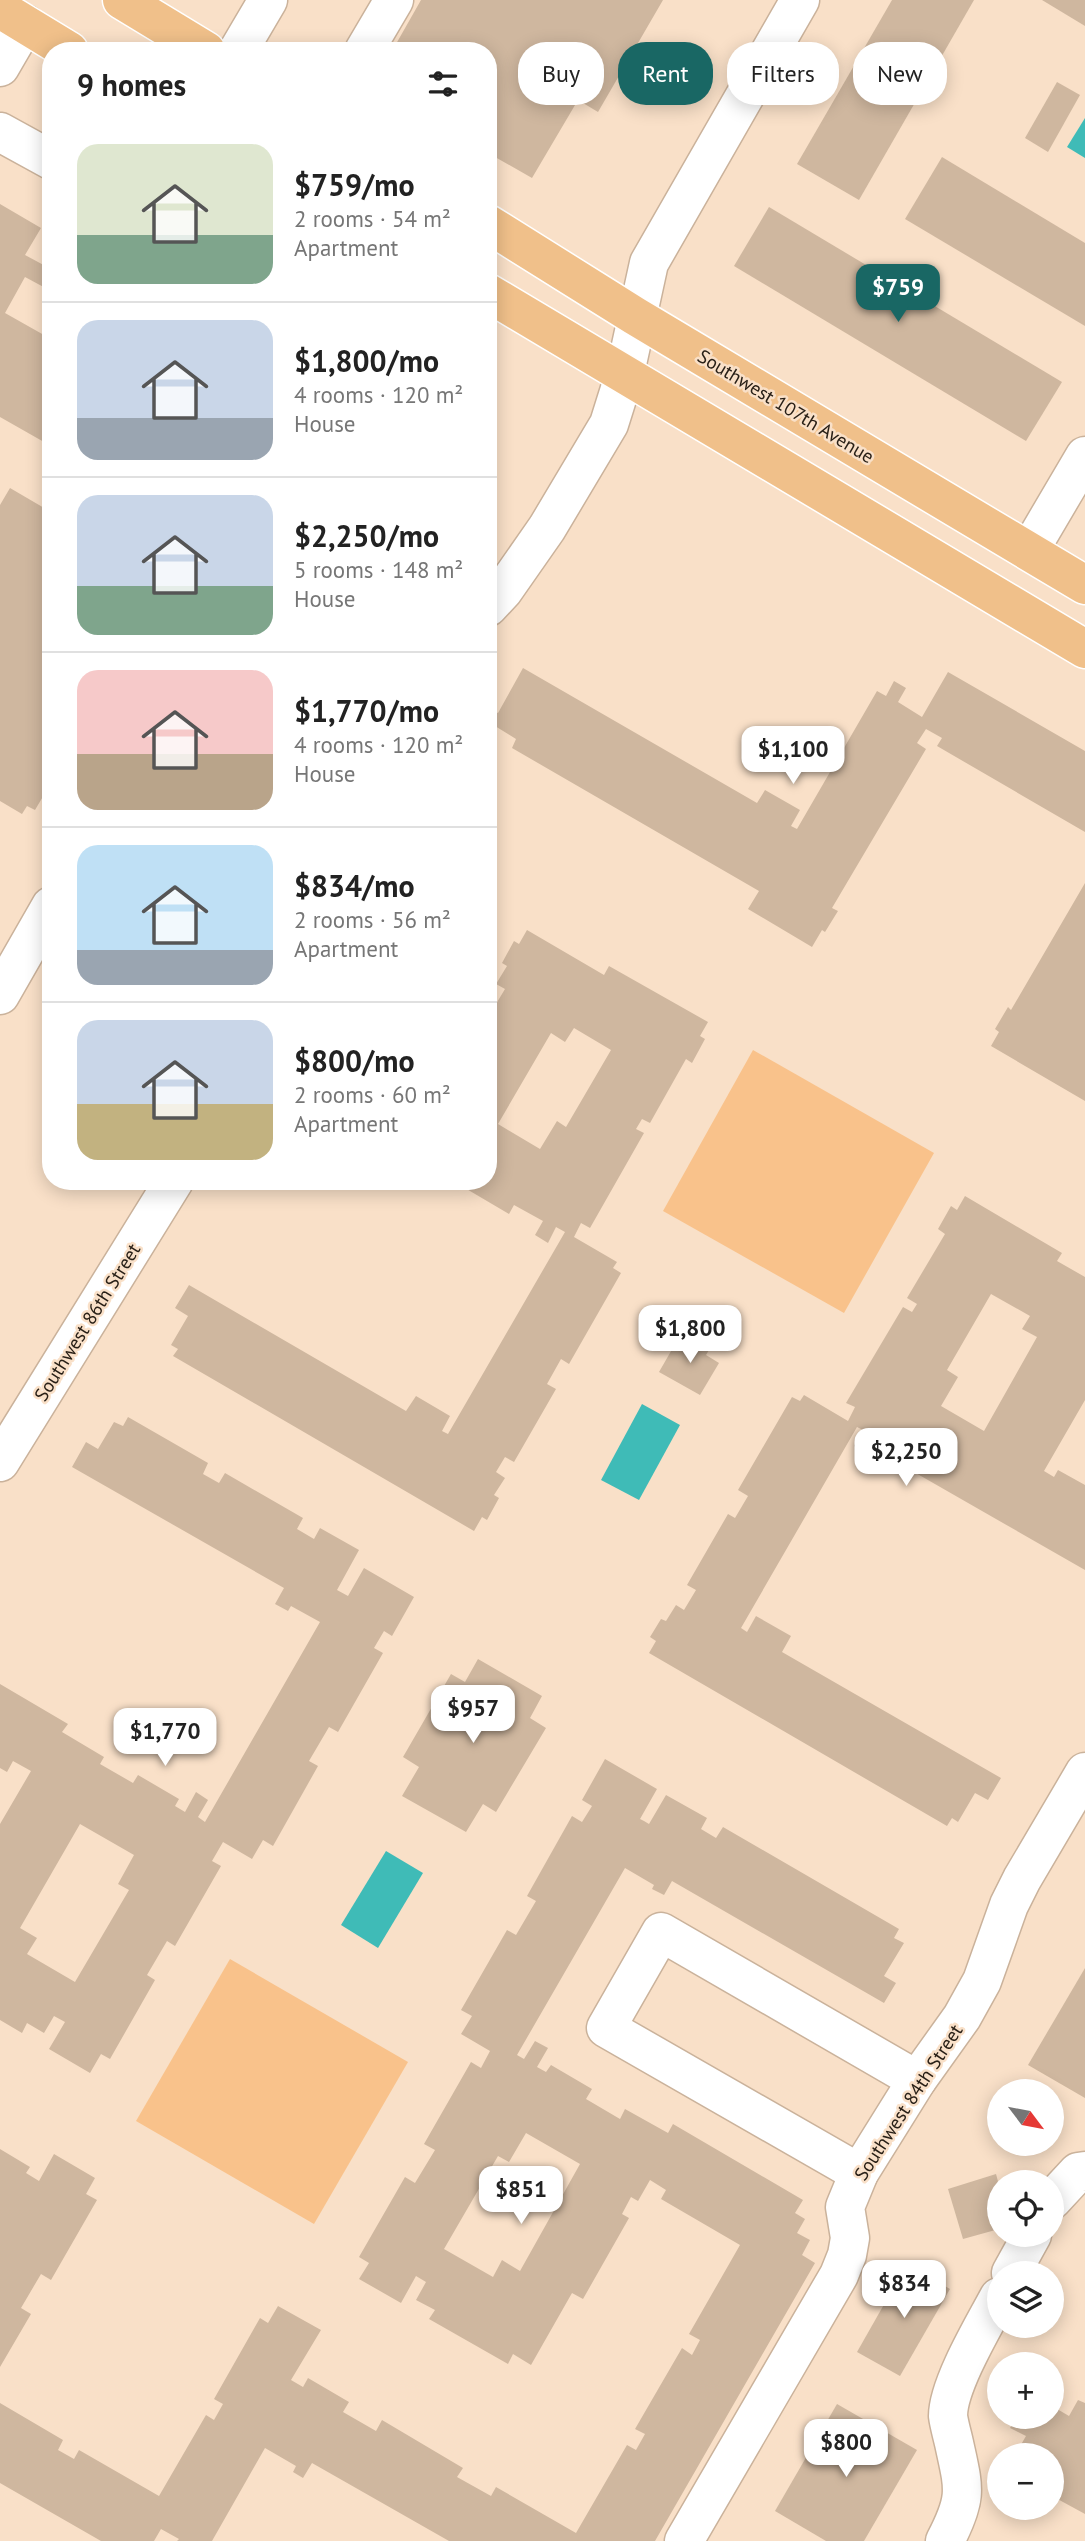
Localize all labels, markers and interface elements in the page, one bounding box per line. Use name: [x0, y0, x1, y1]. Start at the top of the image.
chip: Buy: [518, 42, 604, 105]
chip: Rent: [618, 42, 713, 105]
chip: Filters: [727, 42, 839, 105]
chip: New: [853, 42, 947, 105]
text: 9 homes: [77, 65, 186, 104]
icon: filters: [424, 65, 462, 103]
text: $759/mo: [294, 165, 415, 204]
icon: home: [133, 172, 217, 256]
text: 2 rooms · 54 m²: [294, 204, 451, 233]
text: Apartment: [294, 233, 398, 262]
pin: $759: [857, 264, 939, 324]
text: $759: [872, 272, 924, 301]
text: $1,800/mo: [294, 341, 439, 380]
street label: Southwest 107th Avenue: [693, 344, 879, 468]
icon: home: [133, 348, 217, 432]
text: 4 rooms · 120 m²: [294, 380, 463, 409]
text: House: [294, 409, 356, 438]
text: $2,250/mo: [294, 516, 439, 555]
icon: home: [133, 523, 217, 607]
text: 5 rooms · 148 m²: [294, 555, 463, 584]
text: House: [294, 584, 356, 613]
text: $1,770/mo: [294, 691, 439, 730]
icon: home: [133, 698, 217, 782]
pin: $1,100: [736, 726, 850, 786]
text: 4 rooms · 120 m²: [294, 730, 463, 759]
text: $1,100: [757, 734, 829, 763]
text: House: [294, 759, 356, 788]
text: $834/mo: [294, 866, 415, 905]
icon: home: [133, 873, 217, 957]
text: 2 rooms · 56 m²: [294, 905, 451, 934]
text: Apartment: [294, 934, 398, 963]
text: $800/mo: [294, 1041, 415, 1080]
icon: home: [133, 1048, 217, 1132]
text: 2 rooms · 60 m²: [294, 1080, 451, 1109]
text: Apartment: [294, 1109, 398, 1138]
street label: Southwest 86th Street: [29, 1238, 146, 1405]
pin: $1,800: [633, 1306, 747, 1365]
text: $1,800: [654, 1313, 726, 1342]
pin: $2,250: [849, 1428, 963, 1488]
text: $2,250: [870, 1436, 942, 1465]
pin: $957: [432, 1686, 514, 1745]
text: $957: [447, 1693, 499, 1722]
pin: $1,770: [108, 1708, 222, 1768]
text: $1,770: [129, 1716, 201, 1745]
street label: Southwest 84th Street: [849, 2019, 968, 2185]
north arrow: [987, 2079, 1064, 2156]
map controls: [987, 2079, 1064, 2520]
pin: $851: [480, 2166, 562, 2226]
button: locate: [987, 2170, 1064, 2247]
text: $851: [495, 2174, 547, 2203]
pin: $834: [863, 2260, 945, 2320]
button: layers: [987, 2261, 1064, 2338]
text: $834: [878, 2268, 930, 2297]
button: +: [987, 2352, 1064, 2429]
pin: $800: [805, 2420, 887, 2479]
text: $800: [820, 2427, 872, 2456]
button: −: [987, 2443, 1064, 2520]

